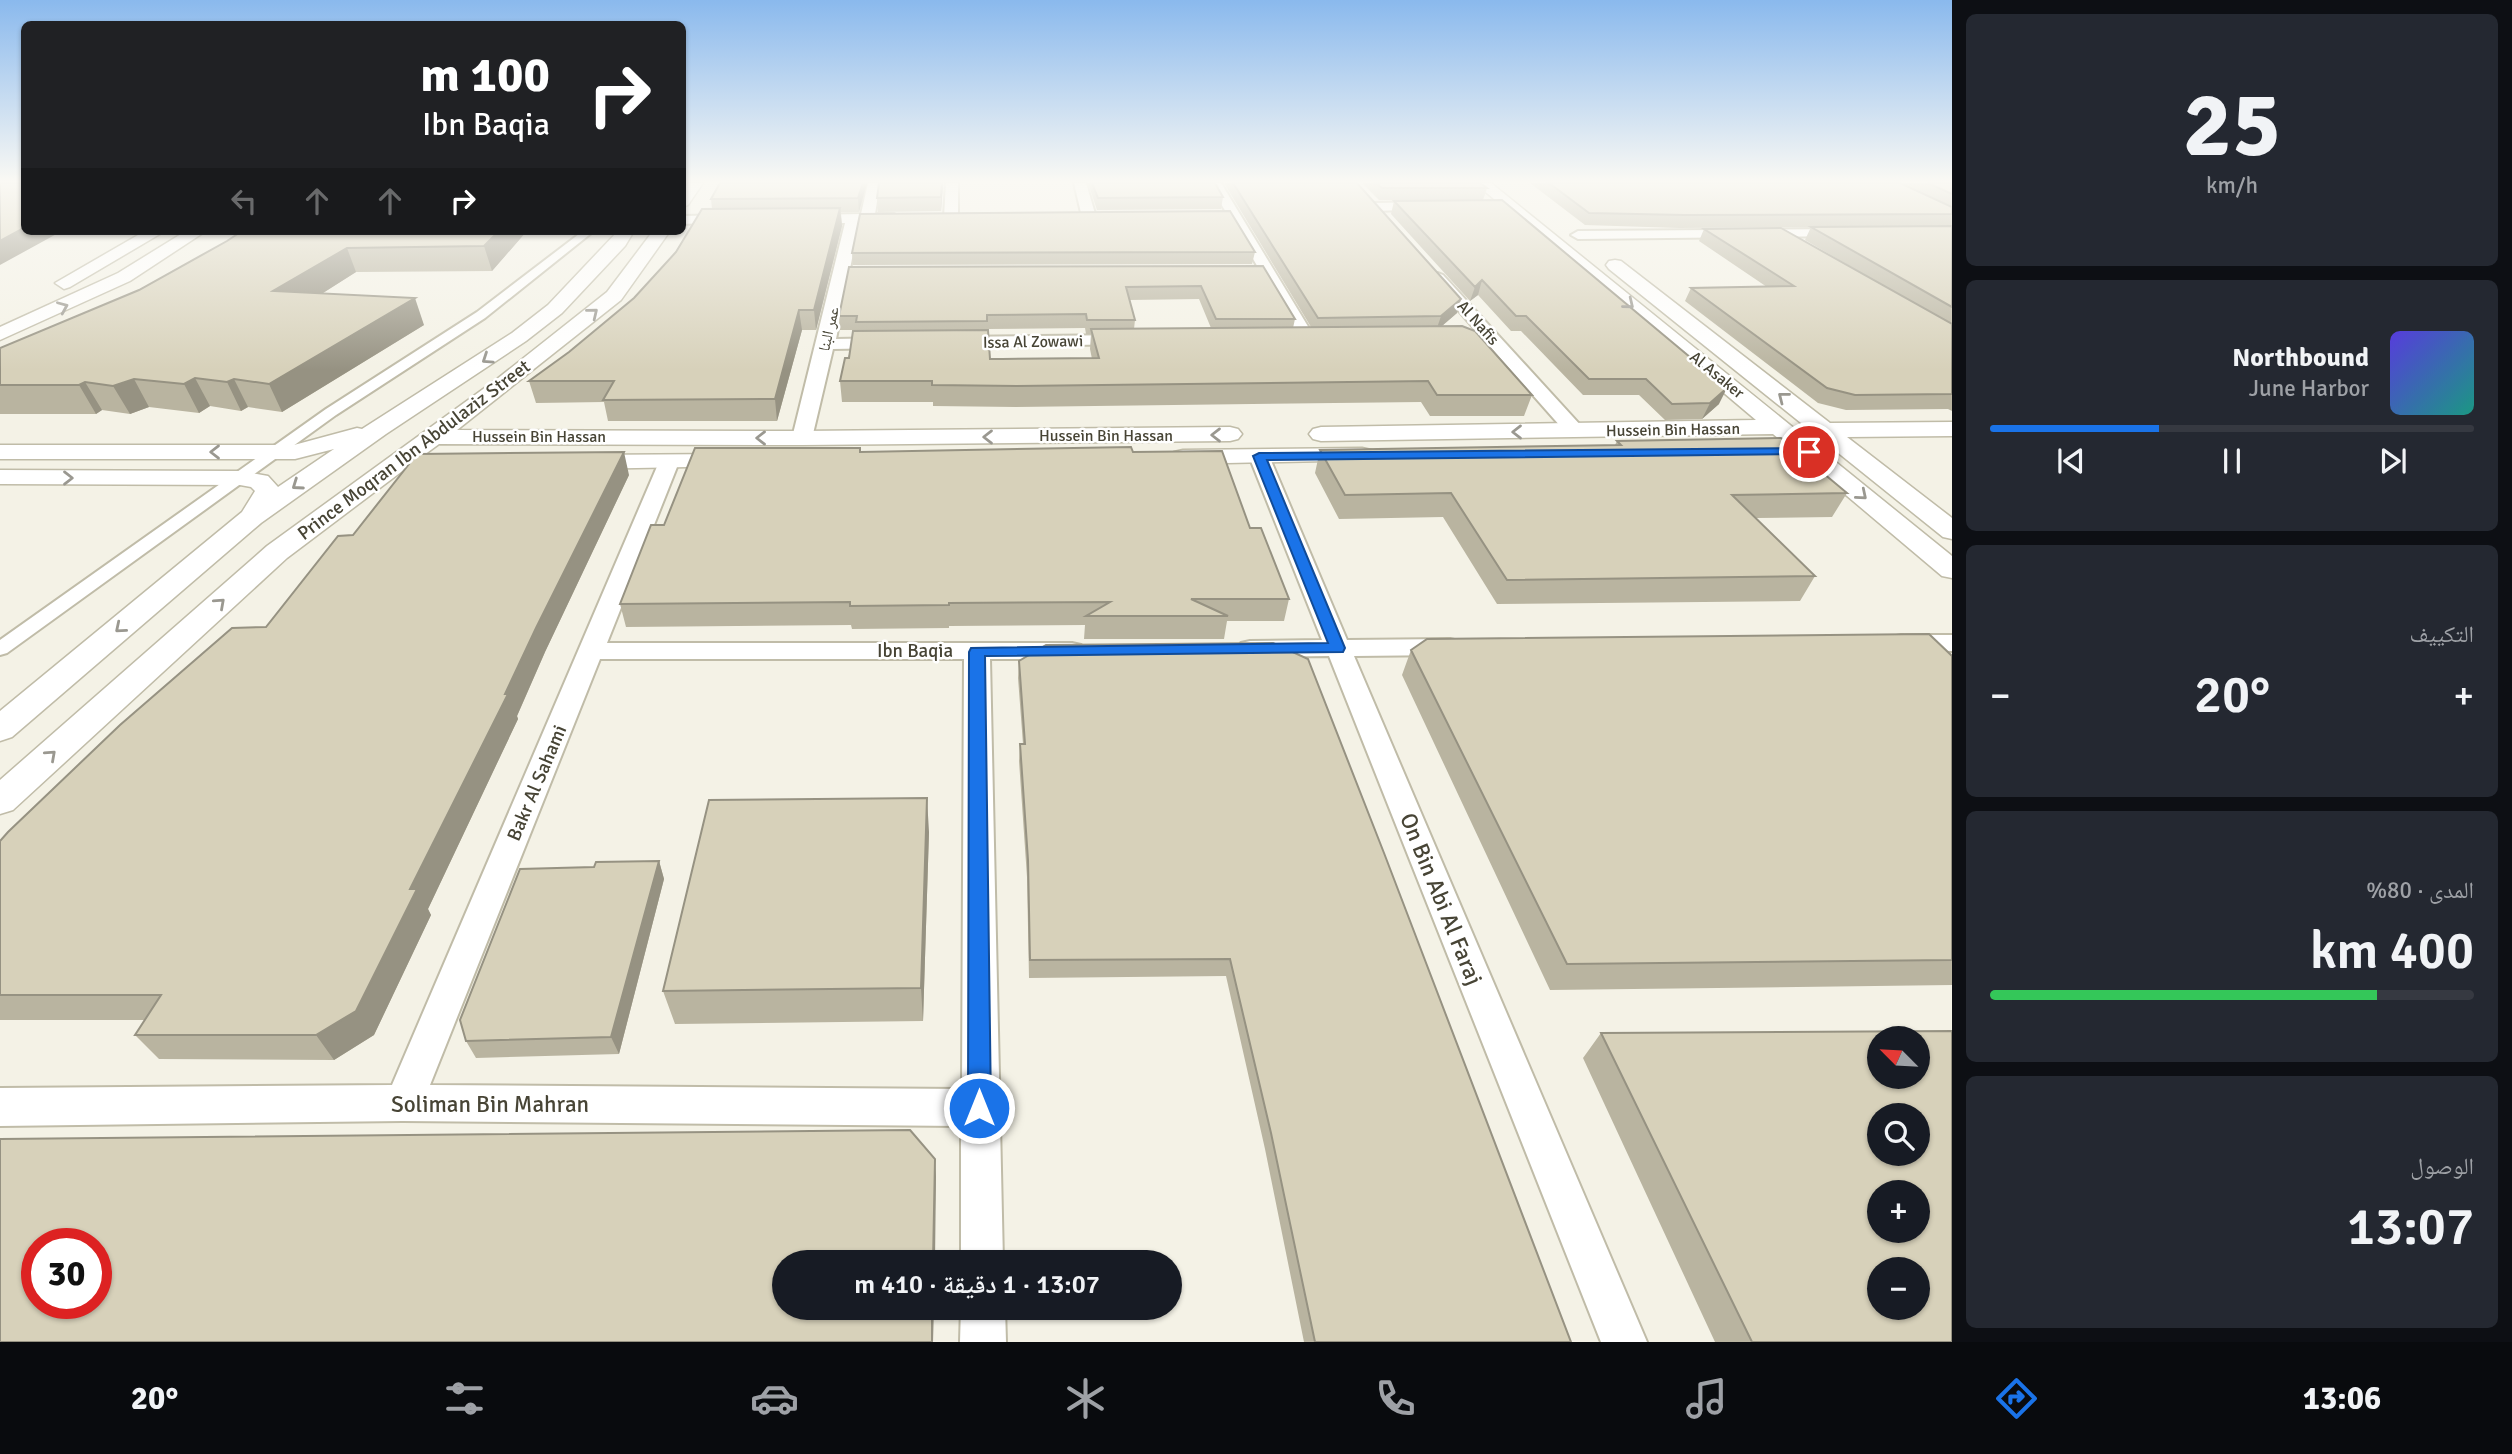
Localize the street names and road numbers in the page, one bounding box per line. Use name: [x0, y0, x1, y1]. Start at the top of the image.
street label: Al Nafis: [1453, 297, 1503, 349]
street label: عمر البنا: [814, 305, 844, 353]
street label: Issa Al Zowawi: [983, 331, 1083, 353]
street label: Al Asaker: [1686, 347, 1748, 403]
street label: Prince Moqran Ibn Abdulaziz Street: [293, 354, 535, 545]
street label: Hussein Bin Hassan: [1606, 419, 1740, 441]
street label: Hussein Bin Hassan: [1039, 426, 1173, 446]
street label: Hussein Bin Hassan: [472, 427, 606, 447]
street label: Ibn Baqia: [877, 639, 953, 663]
street label: Bakr Al Sahami: [502, 721, 572, 845]
street label: On Bin Abi Al Faraj: [1393, 809, 1489, 989]
street label: Soliman Bin Mahran: [391, 1090, 589, 1119]

